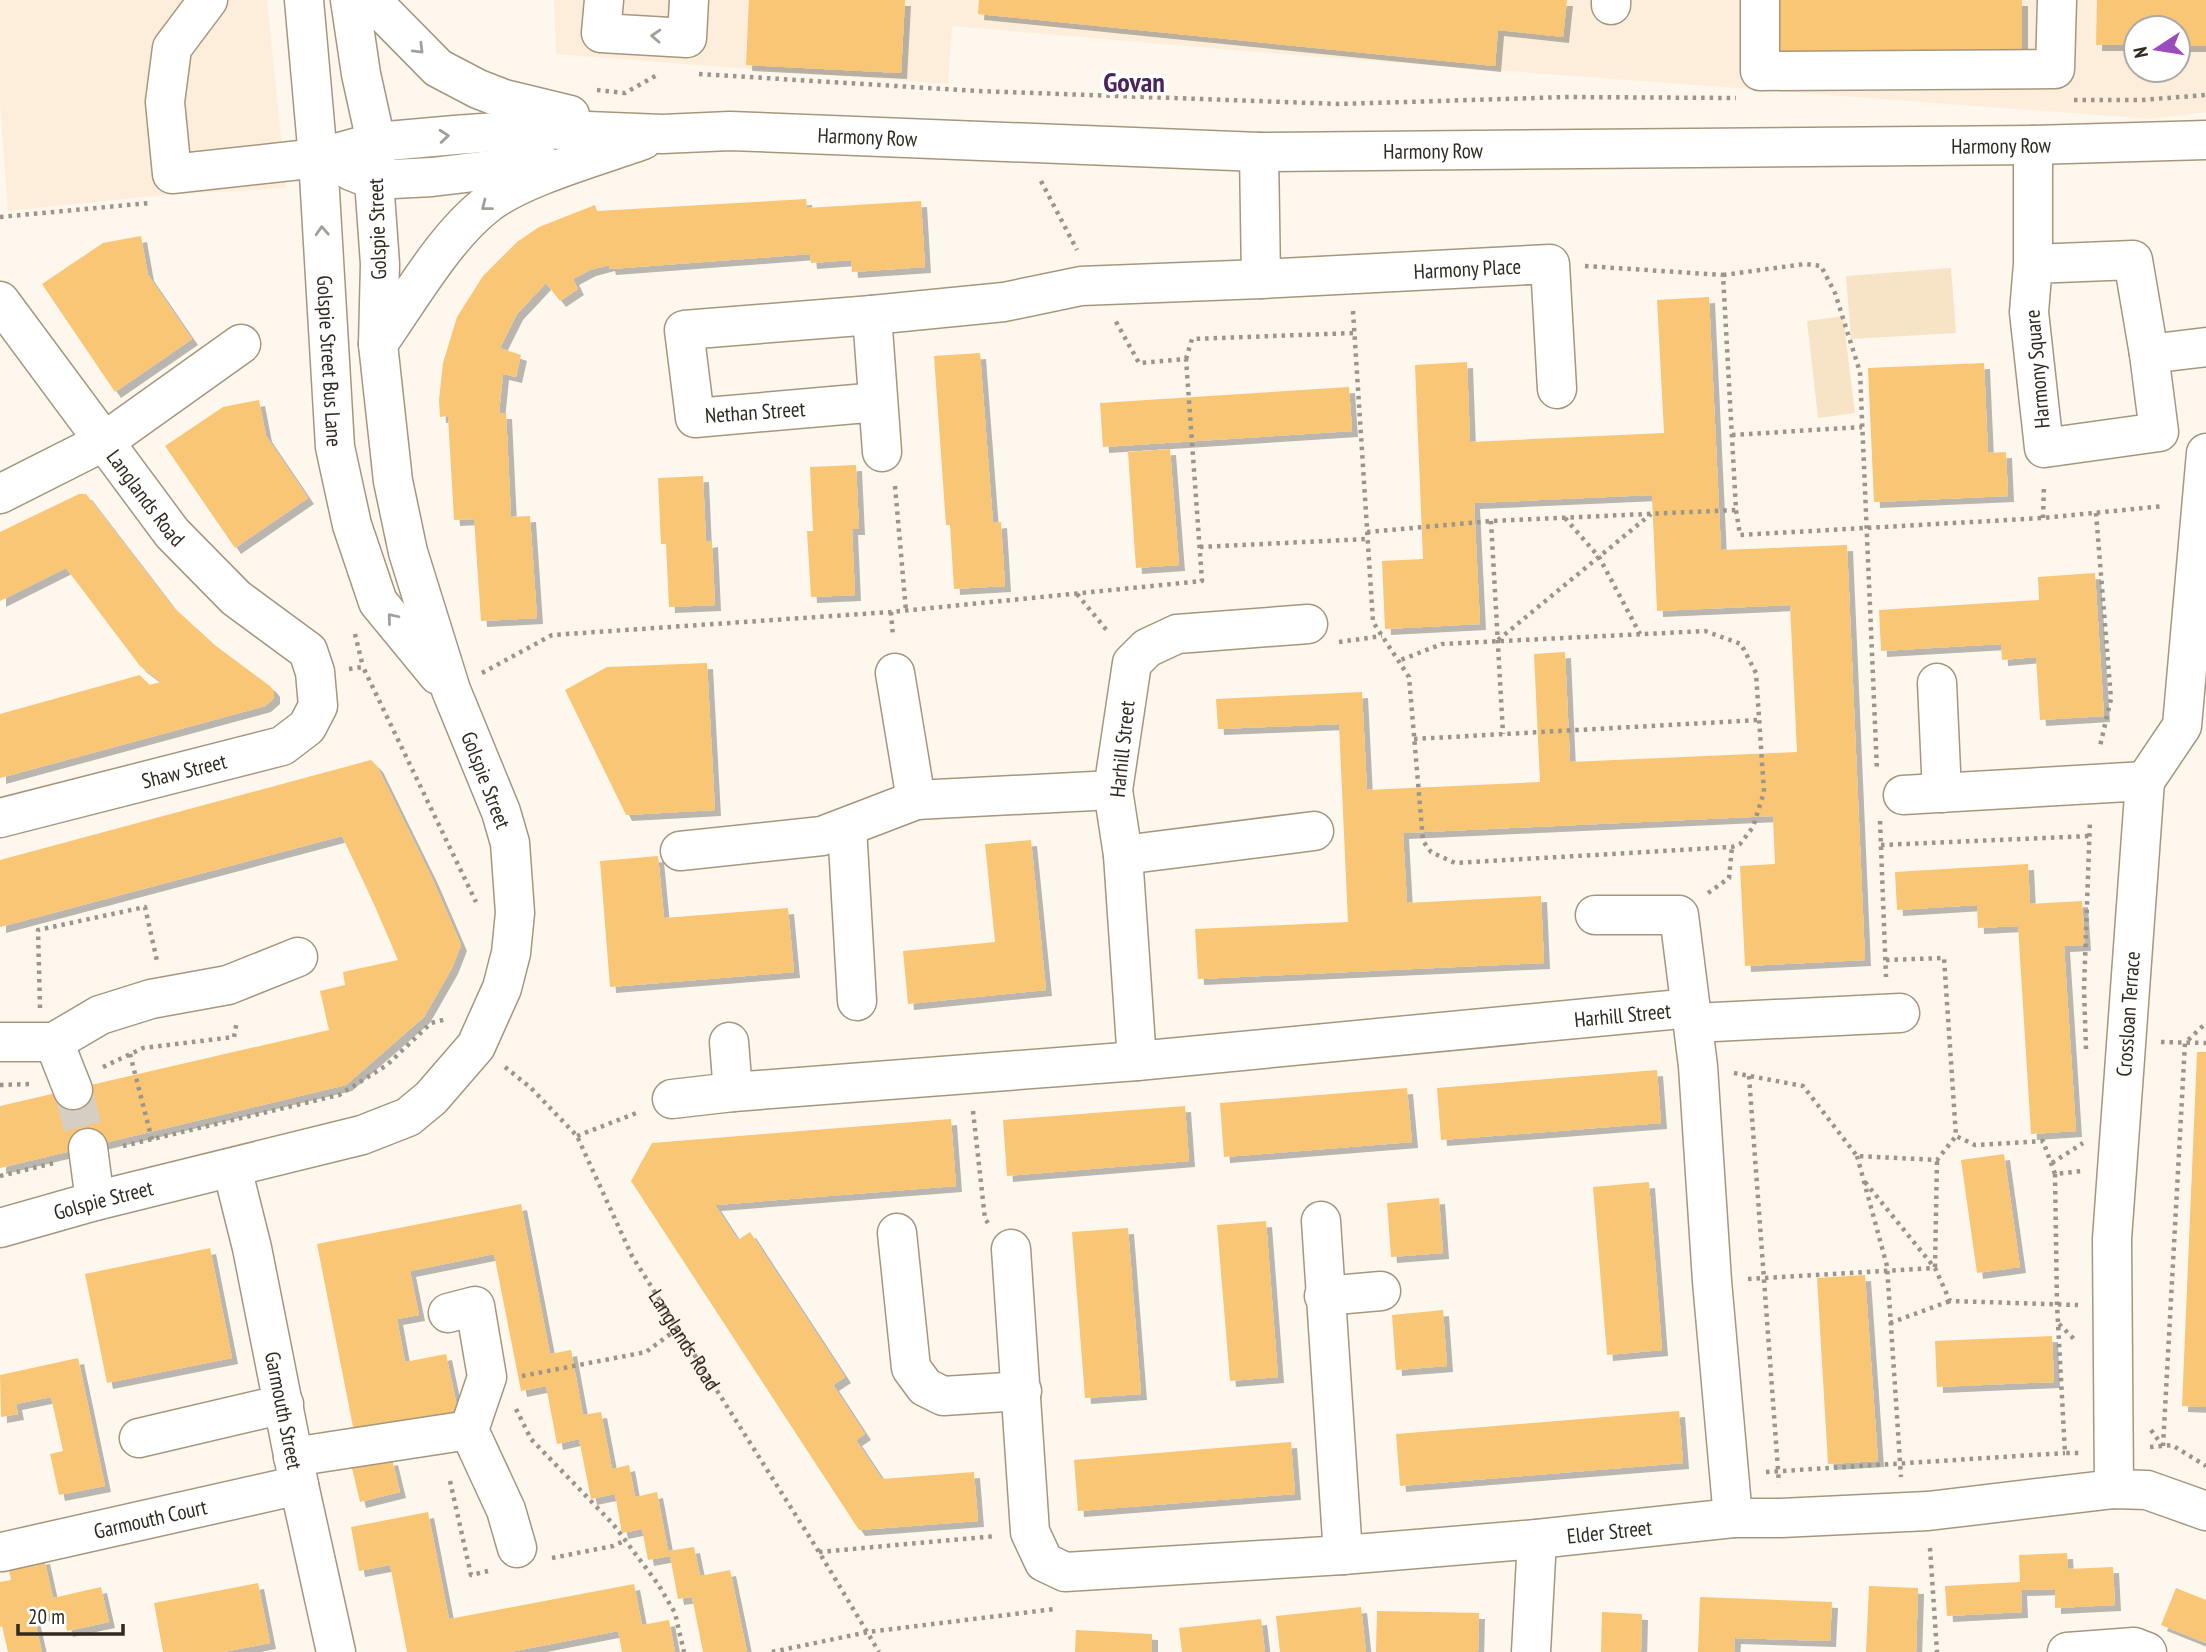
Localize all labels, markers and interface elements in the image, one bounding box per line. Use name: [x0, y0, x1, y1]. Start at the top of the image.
north arrow: [2122, 14, 2192, 84]
one-way arrow: [651, 29, 662, 44]
one-way arrow: [411, 40, 424, 53]
text: N: [2128, 45, 2153, 60]
district label: Govan: [1103, 63, 1165, 100]
street label: Harmony Row: [817, 121, 918, 152]
one-way arrow: [439, 129, 450, 144]
street label: Harmony Row: [1951, 131, 2052, 159]
street label: Harmony Row: [1383, 136, 1484, 164]
street label: Golspie Street: [362, 177, 392, 280]
one-way arrow: [482, 198, 494, 211]
one-way arrow: [314, 225, 329, 236]
street label: Harmony Place: [1413, 252, 1522, 285]
street label: Golspie Street Bus Lane: [311, 275, 348, 447]
street label: Harmony Square: [2018, 308, 2056, 430]
street label: Nethan Street: [704, 395, 806, 429]
street label: Langlands Road: [101, 444, 191, 552]
one-way arrow: [387, 614, 400, 626]
street label: Harhill Street: [1104, 699, 1141, 799]
street label: Golspie Street: [455, 728, 517, 833]
street label: Shaw Street: [139, 747, 229, 795]
street label: Crossloan Terrace: [2110, 950, 2146, 1078]
street label: Harhill Street: [1573, 996, 1672, 1033]
street label: Golspie Street: [50, 1174, 156, 1226]
street label: Langlands Road: [643, 1284, 727, 1395]
street label: Garmouth Street: [259, 1349, 309, 1472]
street label: Garmouth Court: [91, 1493, 210, 1544]
street label: Elder Street: [1565, 1513, 1654, 1549]
scale bar: [18, 1592, 122, 1636]
text: 20 m: [28, 1603, 65, 1630]

